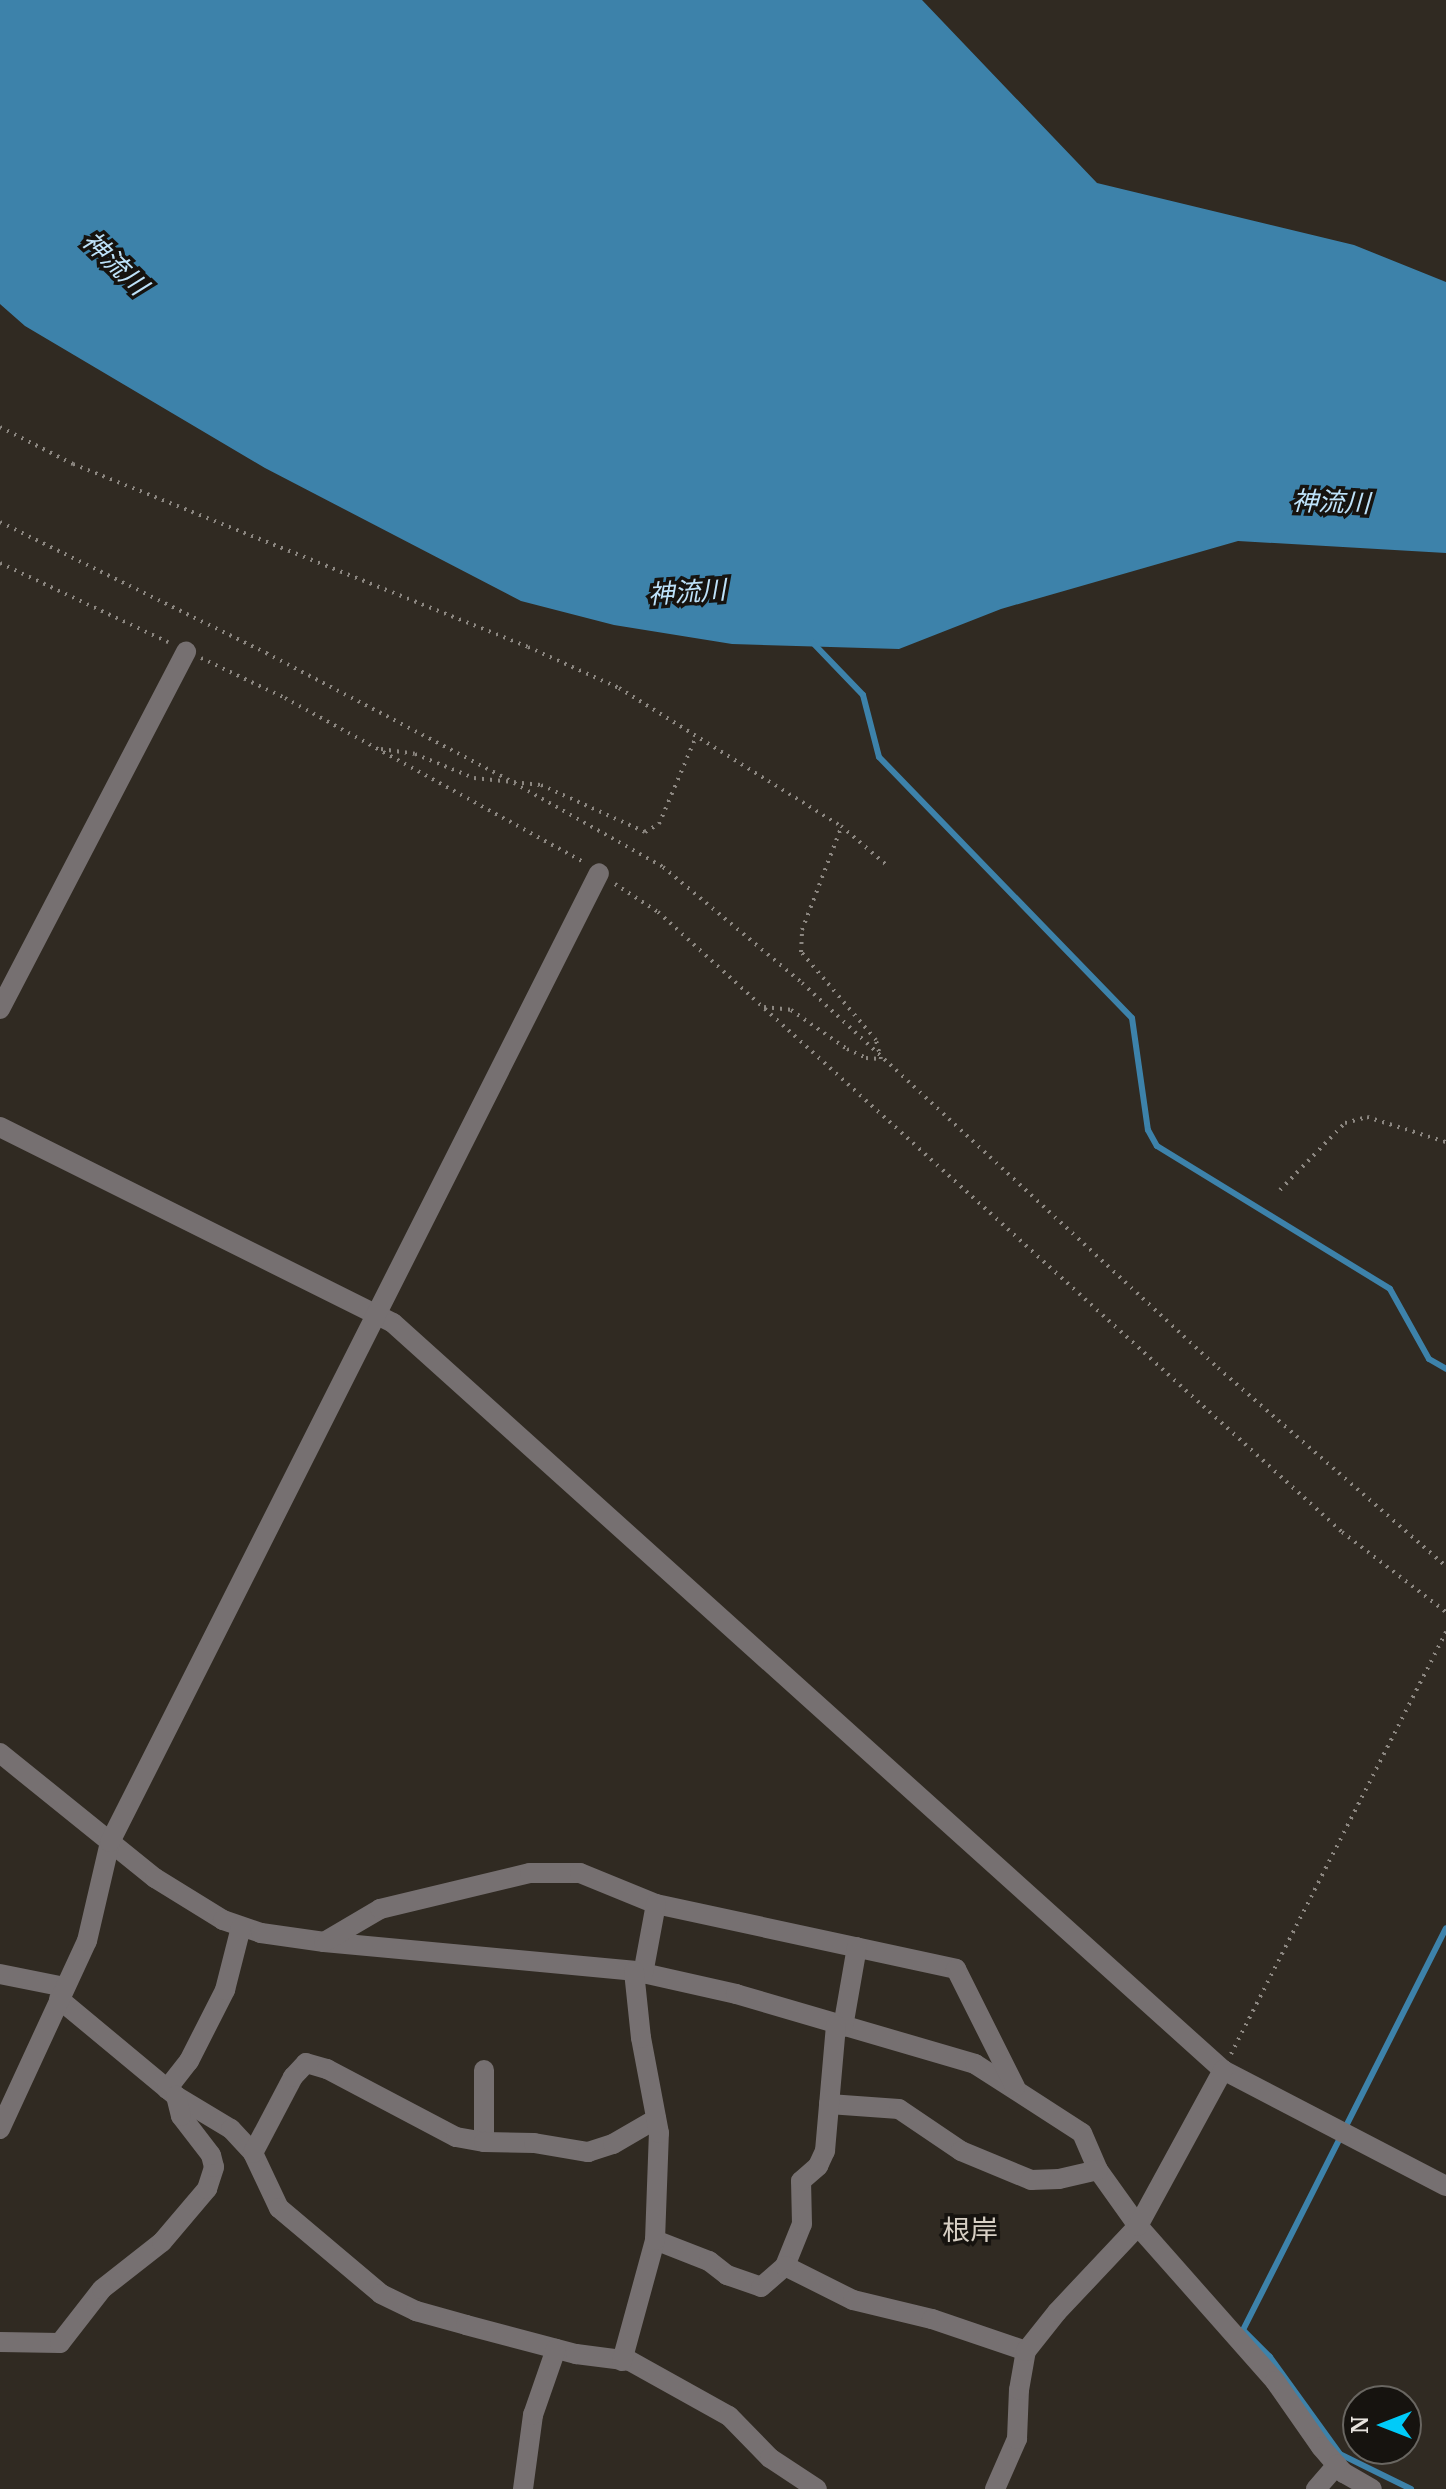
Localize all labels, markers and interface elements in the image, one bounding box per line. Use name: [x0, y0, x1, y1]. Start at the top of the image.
water label: 神流川: [76, 225, 154, 301]
water label: 神流川: [1291, 485, 1371, 519]
water label: 神流川: [647, 574, 727, 610]
district label: 根岸: [942, 2213, 998, 2247]
north arrow: [1342, 2385, 1422, 2465]
text: N: [1346, 2416, 1374, 2434]

